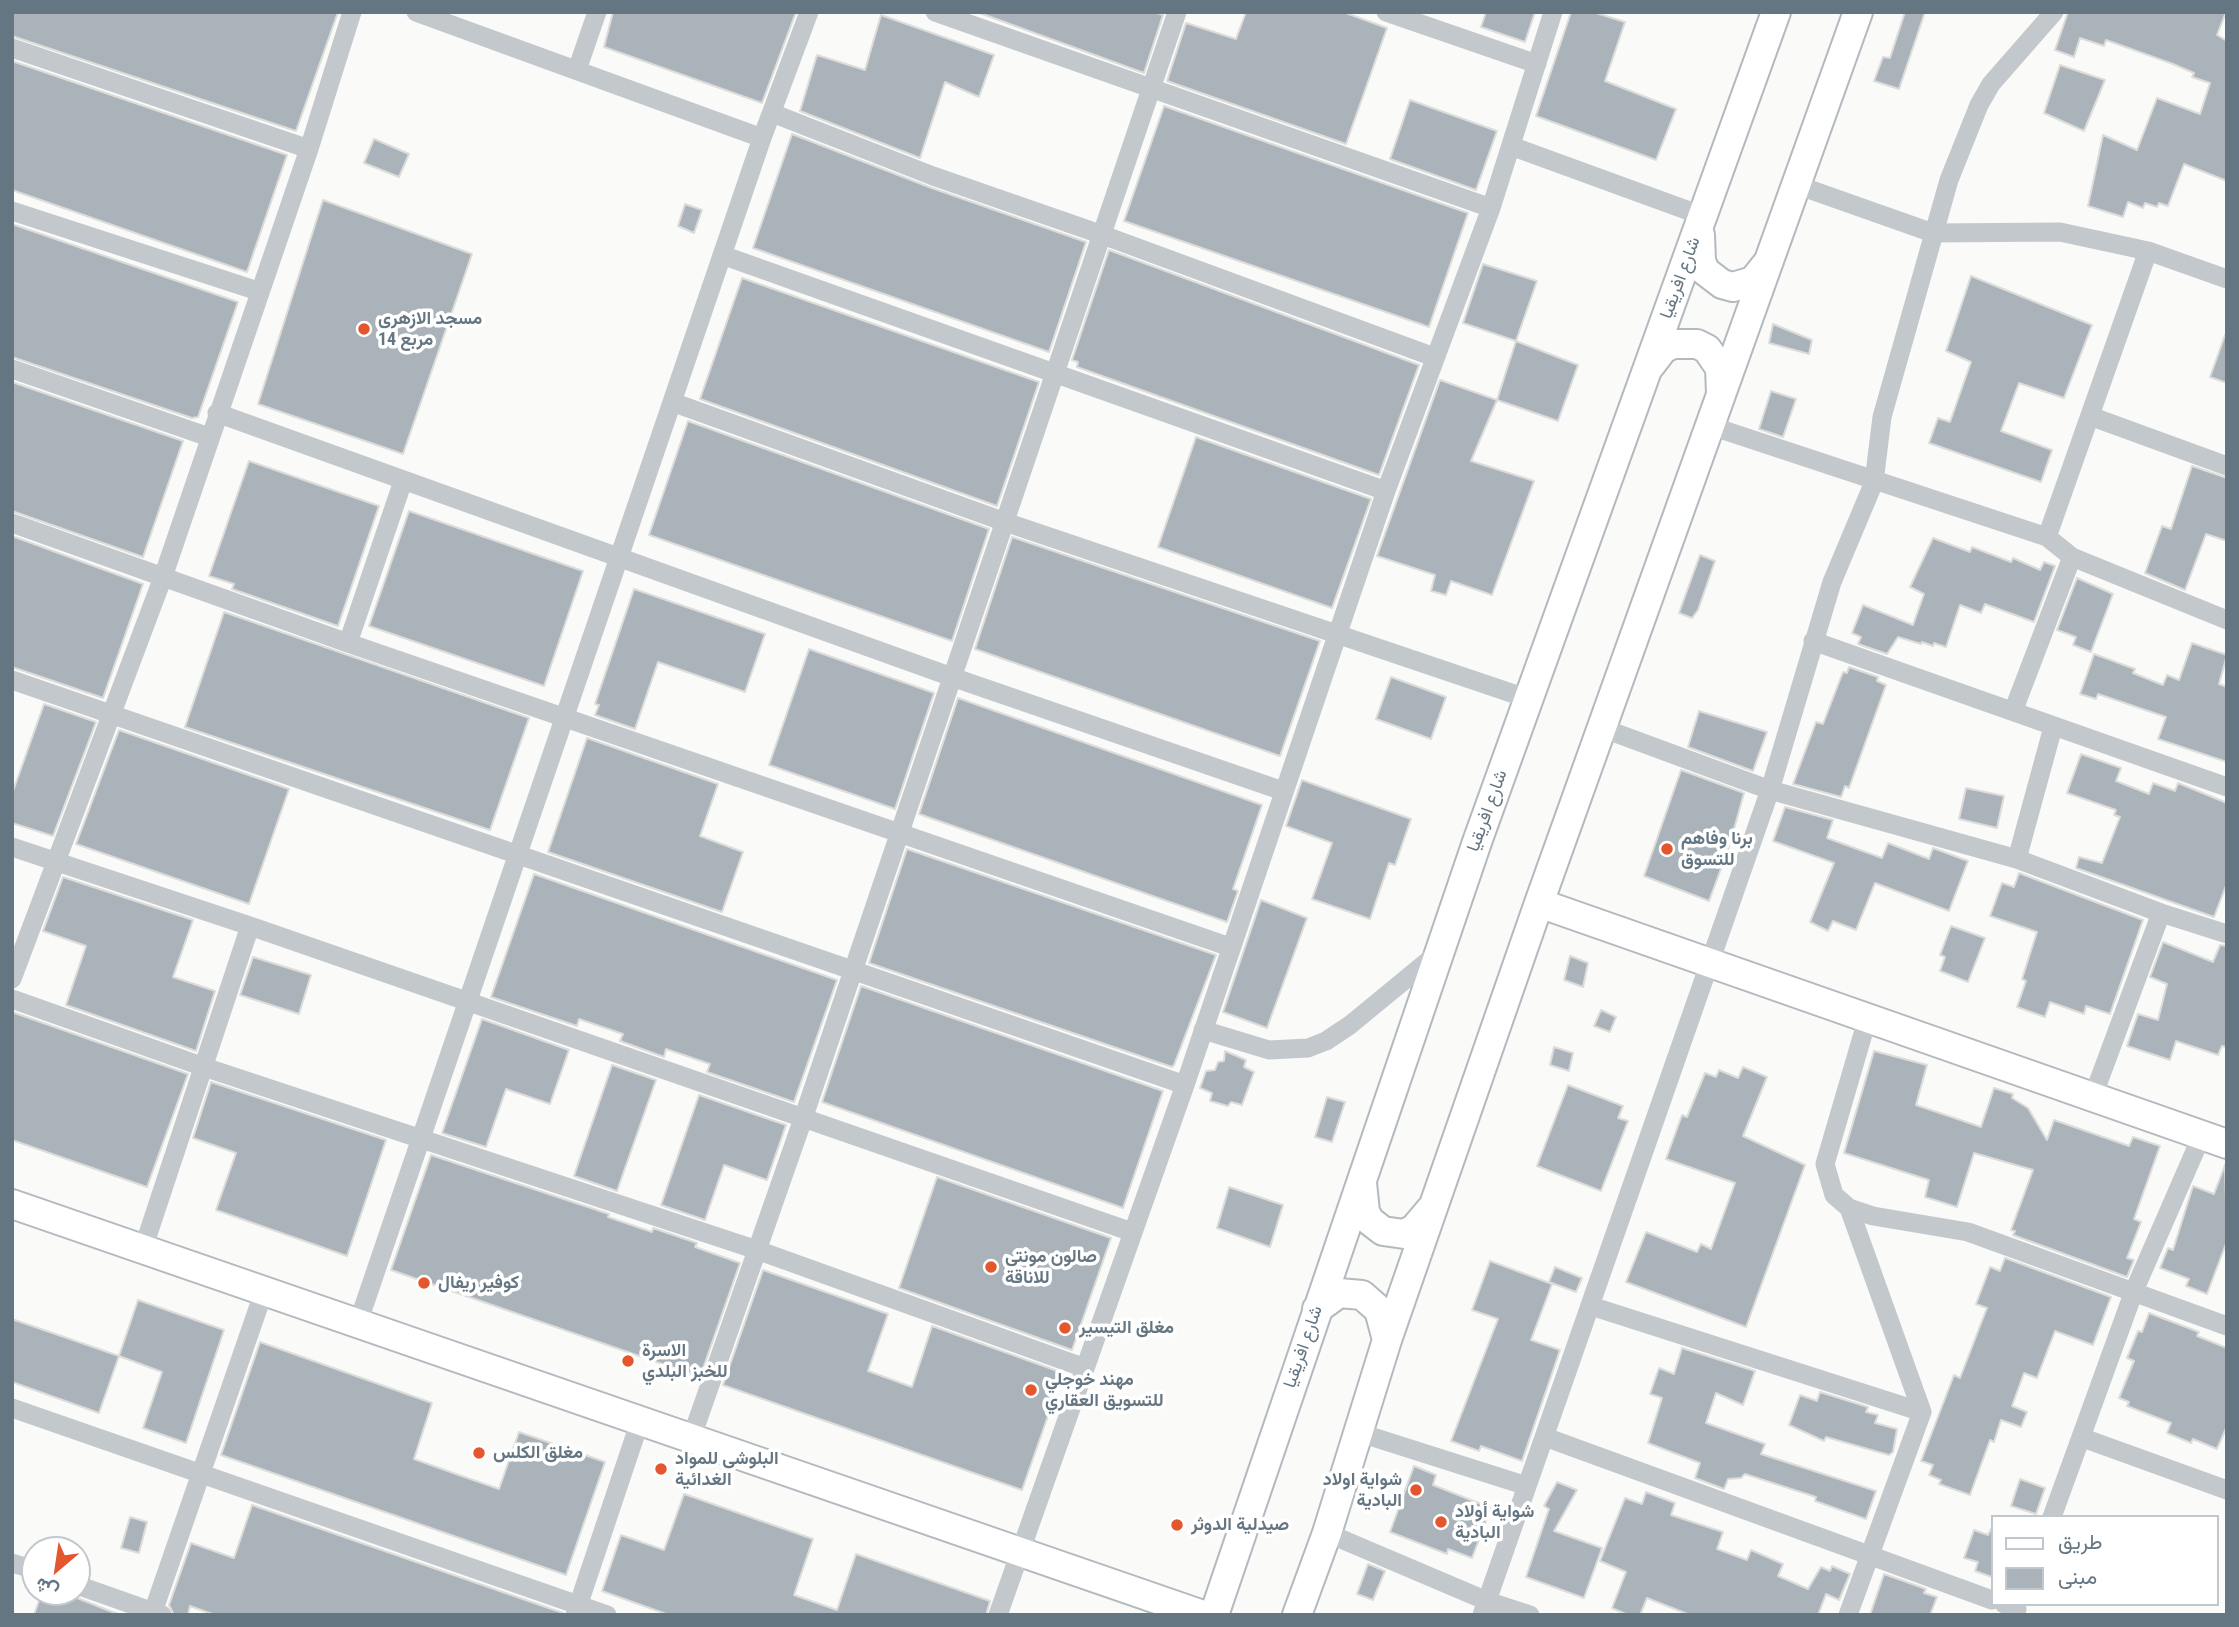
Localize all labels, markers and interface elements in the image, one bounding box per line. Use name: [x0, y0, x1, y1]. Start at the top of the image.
street label: شارع افريقيا: [1656, 234, 1706, 322]
place label: مسجد الازهري مربع 14: [378, 308, 482, 350]
marker: مسجد الازهري مربع 14: [356, 321, 372, 337]
street label: شارع افريقيا: [1463, 767, 1513, 855]
place label: برنا وفاهم للتسوق: [1681, 828, 1753, 870]
marker: برنا وفاهم للتسوق: [1659, 841, 1675, 857]
place label: صالون مونتي للاناقة: [1005, 1246, 1097, 1288]
marker: صالون مونتي للاناقة: [983, 1259, 999, 1275]
place label: كوفير ريفال: [438, 1272, 519, 1294]
marker: كوفير ريفال: [416, 1275, 432, 1291]
street label: شارع افريقيا: [1280, 1303, 1328, 1391]
place label: مغلق التيسير: [1079, 1317, 1174, 1339]
marker: مغلق التيسير: [1057, 1320, 1073, 1336]
place label: الاسرة للخبز البلدي: [642, 1340, 728, 1382]
marker: الاسرة للخبز البلدي: [620, 1353, 636, 1369]
place label: مهند خوجلي للتسويق العقاري: [1045, 1369, 1164, 1412]
marker: مهند خوجلي للتسويق العقاري: [1023, 1382, 1039, 1398]
place label: مغلق الكلس: [493, 1442, 583, 1464]
marker: مغلق الكلس: [471, 1445, 487, 1461]
place label: البلوشي للمواد الغدائية: [675, 1448, 779, 1490]
marker: البلوشي للمواد الغدائية: [653, 1461, 669, 1477]
place label: شواية اولاد البادية: [1323, 1469, 1402, 1512]
marker: شواية اولاد البادية: [1408, 1482, 1424, 1498]
place label: شواية أولاد البادية: [1455, 1501, 1534, 1544]
place label: صيدلية الدوثر: [1191, 1514, 1289, 1536]
marker: شواية أولاد البادية: [1433, 1514, 1449, 1530]
legend: [1990, 1515, 2218, 1606]
marker: صيدلية الدوثر: [1169, 1517, 1185, 1533]
text: طريق: [2058, 1530, 2103, 1554]
north arrow: [21, 1536, 91, 1606]
text: مبنى: [2058, 1565, 2097, 1589]
text: ش: [31, 1572, 62, 1604]

